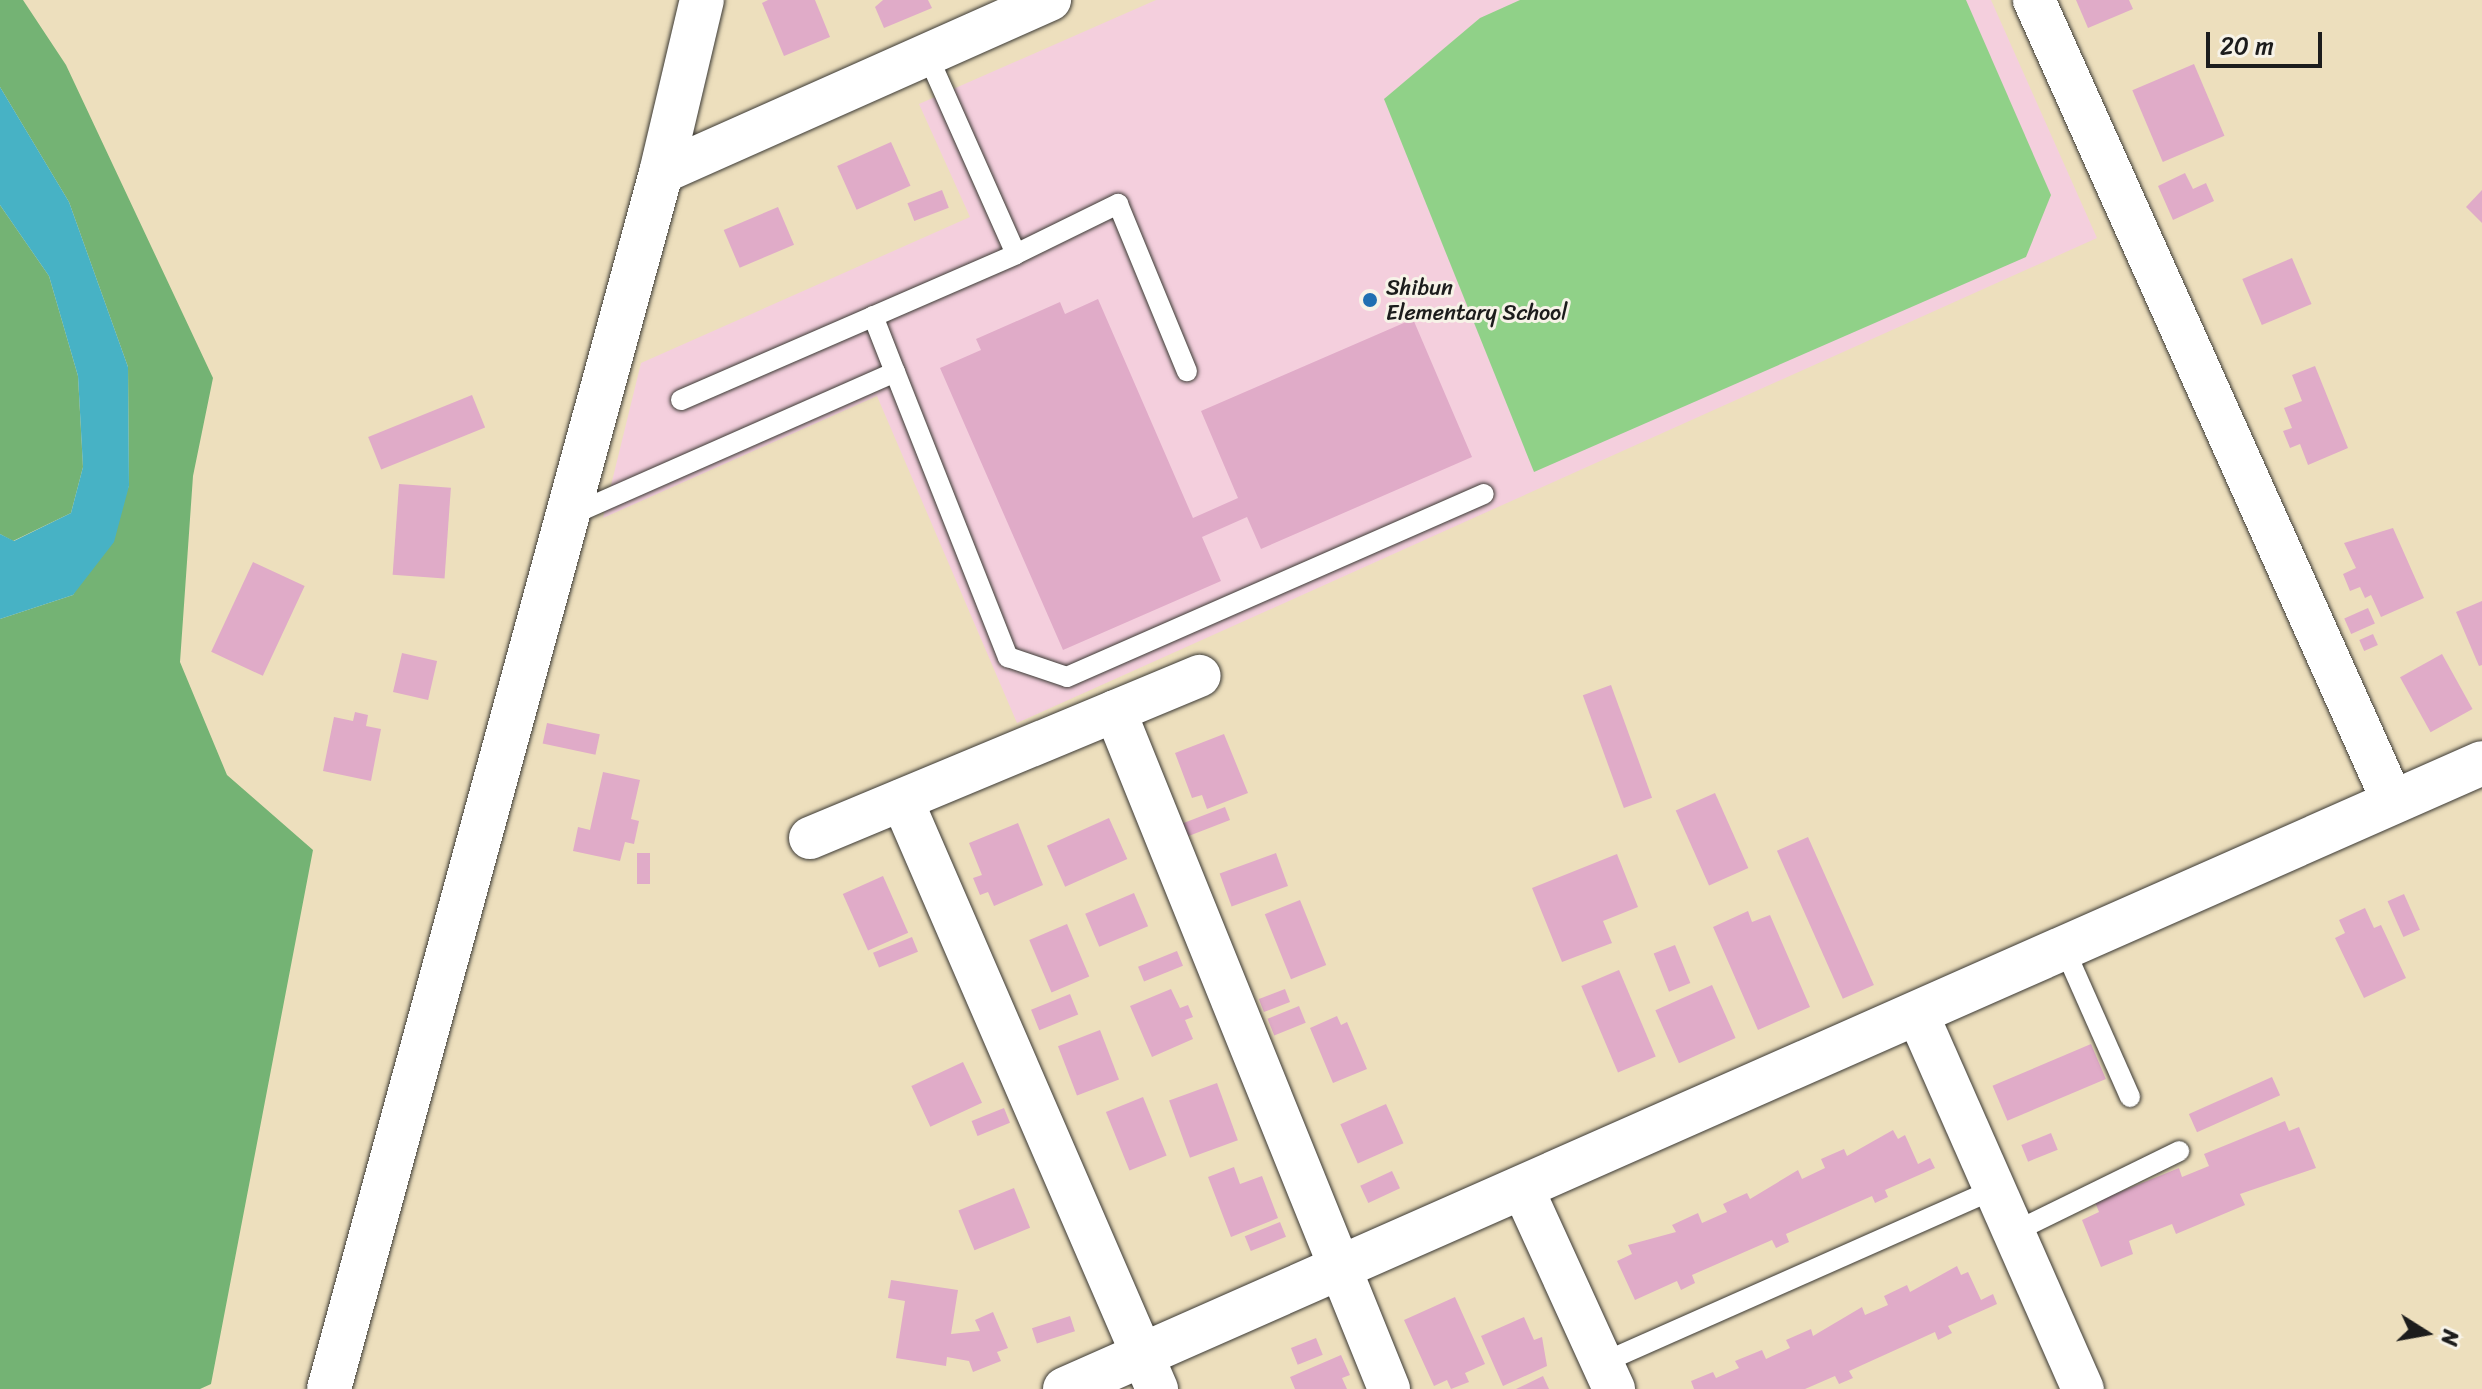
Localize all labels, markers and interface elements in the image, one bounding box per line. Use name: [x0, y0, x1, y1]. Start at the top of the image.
scale bar: [2210, 16, 2326, 66]
text: 20 m: [2220, 25, 2274, 67]
place label: Shibun Elementary School: [1386, 274, 1568, 326]
marker: Shibun Elementary School: [1361, 291, 1379, 309]
north arrow: [2386, 1293, 2466, 1373]
text: N: [2429, 1326, 2471, 1349]

